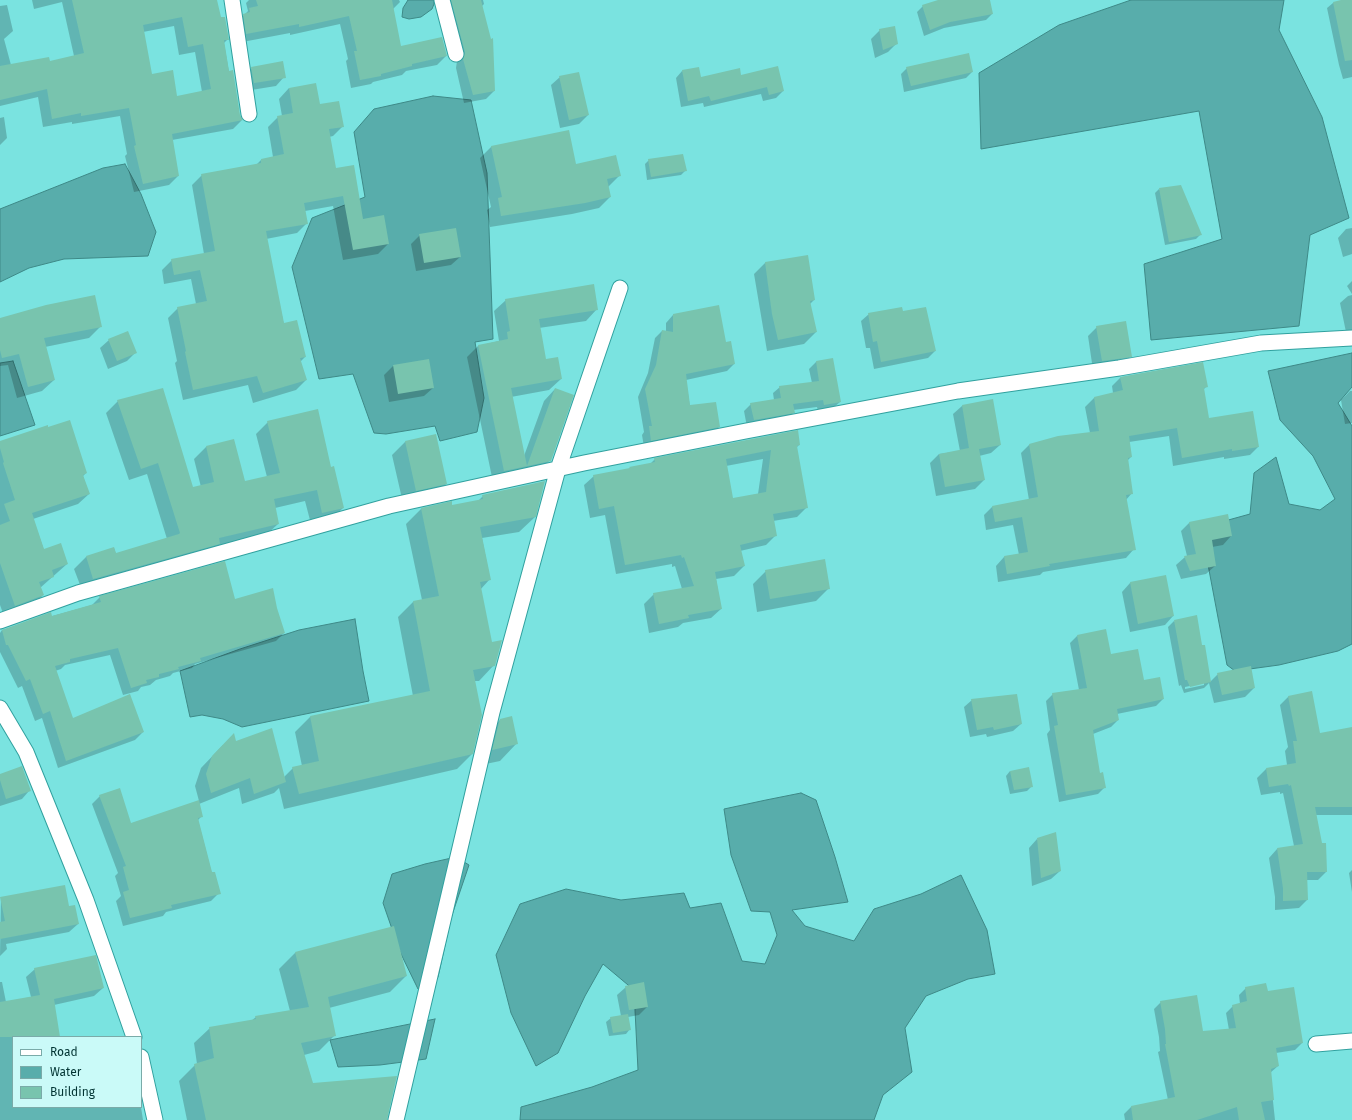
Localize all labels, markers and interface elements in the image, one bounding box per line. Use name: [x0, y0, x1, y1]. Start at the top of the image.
legend: [12, 1036, 142, 1108]
text: Road: [50, 1045, 78, 1059]
text: Water: [50, 1065, 81, 1079]
text: Building: [50, 1085, 95, 1099]

